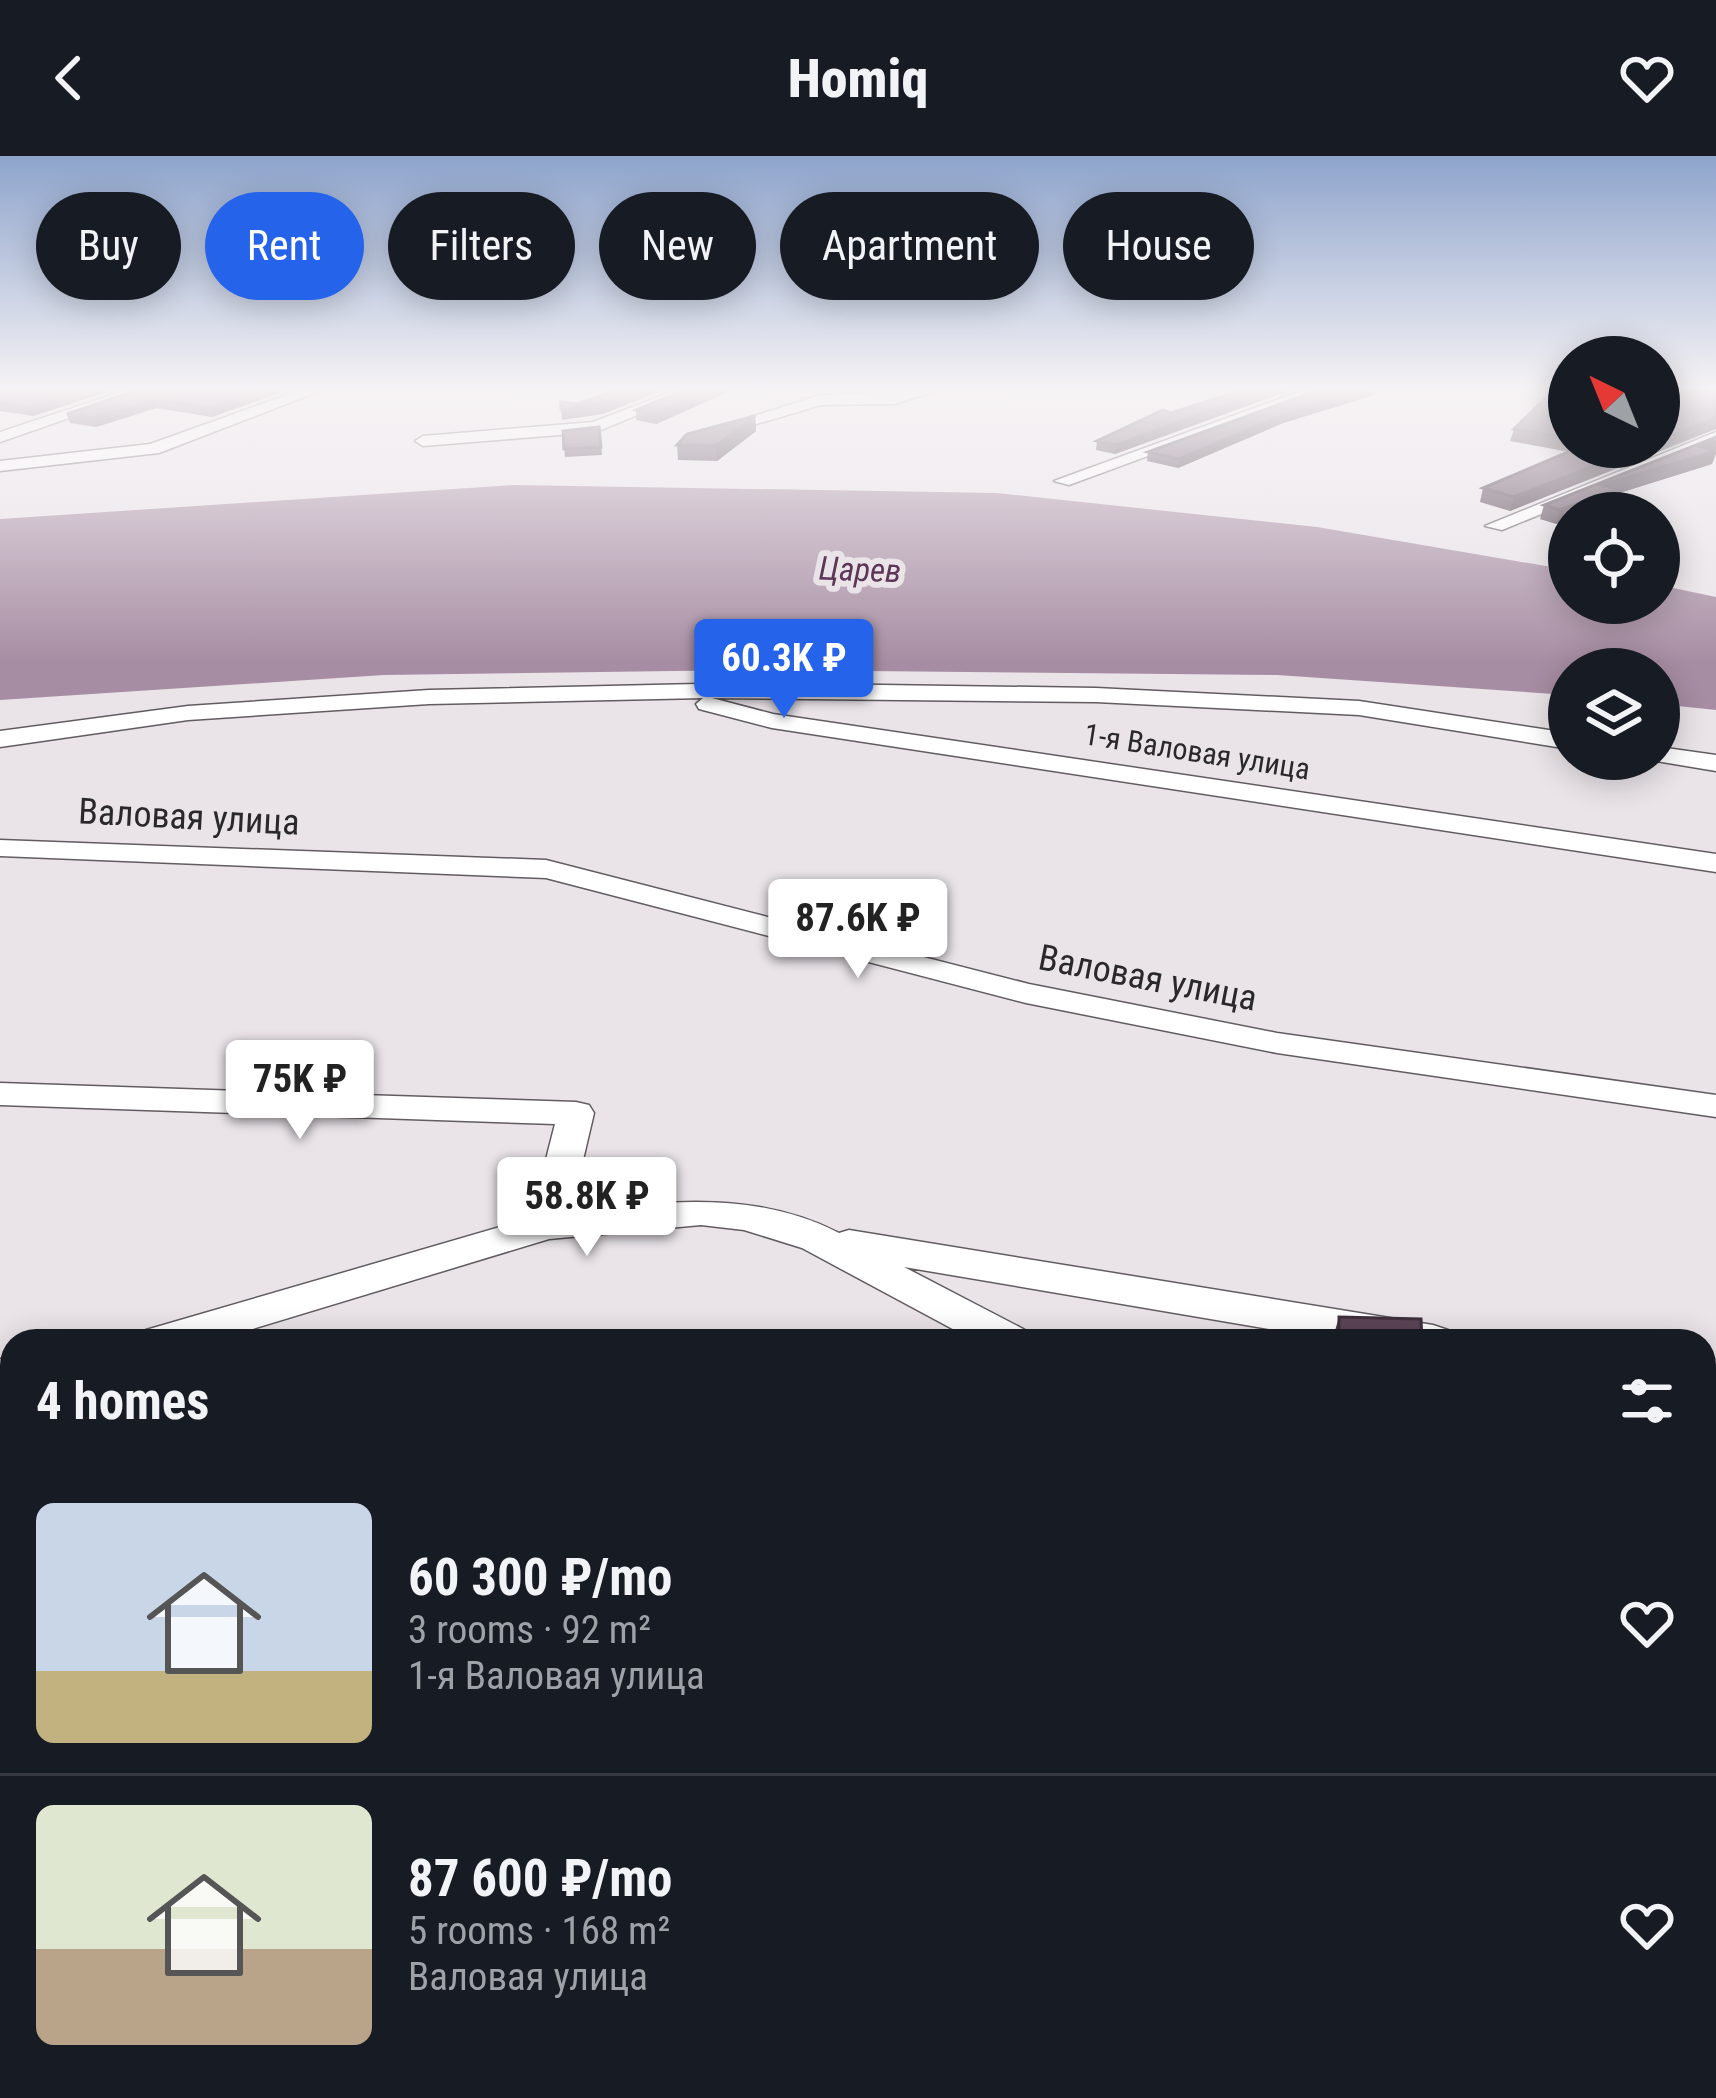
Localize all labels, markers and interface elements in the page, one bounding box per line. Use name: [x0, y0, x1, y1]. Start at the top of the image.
icon: back: [36, 45, 102, 111]
icon: heart: [1614, 45, 1680, 111]
text: Homiq: [788, 47, 928, 110]
chip: Buy: [36, 192, 181, 300]
chip: Rent: [205, 192, 364, 300]
chip: Filters: [388, 192, 575, 300]
chip: New: [599, 192, 756, 300]
chip: Apartment: [780, 192, 1039, 300]
chip: House: [1063, 192, 1254, 300]
north arrow: [1548, 336, 1680, 468]
map controls: [1548, 336, 1680, 780]
button: locate: [1548, 492, 1680, 624]
water label: Царев: [818, 549, 902, 590]
pin: 60.3K ₽: [673, 619, 895, 721]
text: 60.3K ₽: [721, 635, 847, 681]
button: layers: [1548, 648, 1680, 780]
street label: 1-я Валовая улица: [1082, 716, 1312, 787]
street label: Валовая улица: [77, 790, 301, 844]
pin: 87.6K ₽: [747, 879, 969, 981]
text: 87.6K ₽: [795, 895, 921, 941]
street label: Валовая улица: [1035, 936, 1261, 1020]
pin: 75K ₽: [216, 1040, 384, 1142]
text: 75K ₽: [253, 1056, 347, 1102]
pin: 58.8K ₽: [476, 1157, 698, 1259]
text: 58.8K ₽: [524, 1173, 650, 1219]
icon: filters: [1614, 1368, 1680, 1434]
text: 4 homes: [36, 1372, 209, 1431]
text: 60 300 ₽/mo: [408, 1548, 672, 1607]
icon: home: [132, 1551, 276, 1695]
icon: heart: [1614, 1590, 1680, 1656]
text: 3 rooms · 92 m²: [408, 1607, 651, 1653]
text: 1-я Валовая улица: [408, 1653, 705, 1699]
text: 87 600 ₽/mo: [408, 1849, 672, 1908]
icon: home: [132, 1853, 276, 1997]
icon: heart: [1614, 1892, 1680, 1958]
text: 5 rooms · 168 m²: [408, 1908, 670, 1954]
text: Валовая улица: [408, 1954, 648, 2000]

